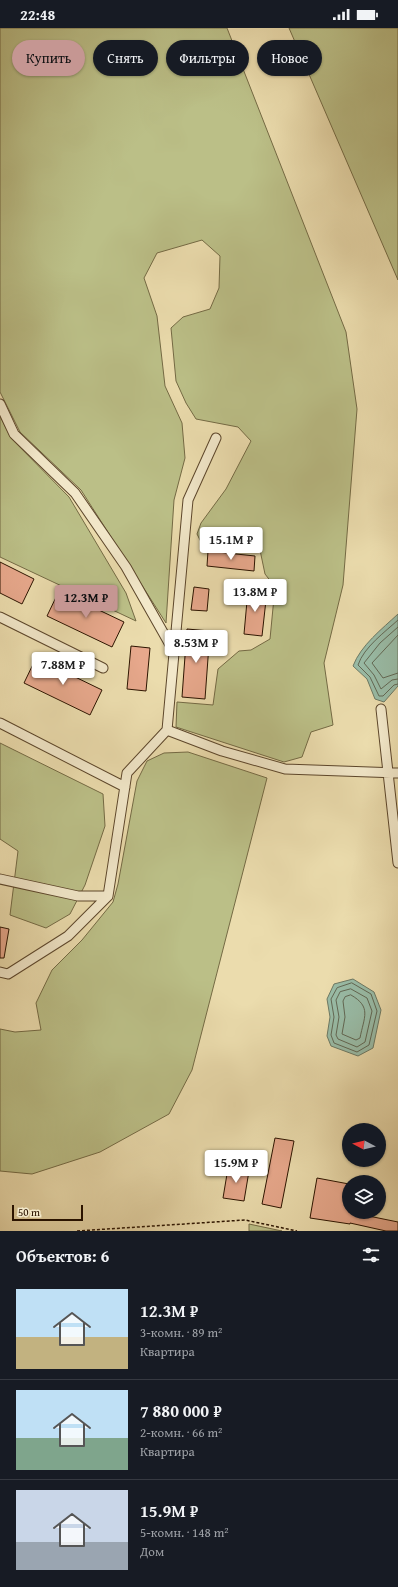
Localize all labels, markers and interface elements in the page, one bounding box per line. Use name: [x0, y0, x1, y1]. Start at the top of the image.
text: 22:48: [20, 4, 55, 25]
chip: Купить: [12, 40, 85, 76]
chip: Снять: [93, 40, 158, 76]
chip: Фильтры: [166, 40, 249, 76]
chip: Новое: [257, 40, 322, 76]
pin: 15.1M ₽: [194, 527, 268, 561]
text: 15.1M ₽: [209, 530, 253, 549]
pin: 13.8M ₽: [218, 579, 292, 613]
text: 13.8M ₽: [233, 582, 277, 601]
pin: 12.3M ₽: [49, 585, 123, 619]
text: 12.3M ₽: [64, 588, 108, 607]
pin: 8.53M ₽: [159, 630, 233, 664]
text: 8.53M ₽: [174, 633, 218, 652]
pin: 7.88M ₽: [26, 652, 100, 686]
text: 7.88M ₽: [41, 655, 85, 674]
north arrow: [342, 1123, 386, 1167]
map controls: [342, 1123, 386, 1219]
pin: 15.9M ₽: [199, 1150, 273, 1184]
text: 15.9M ₽: [214, 1153, 258, 1172]
button: layers: [342, 1175, 386, 1219]
scale bar: [12, 1203, 83, 1222]
text: 50 m: [18, 1204, 40, 1220]
text: Объектов: 6: [16, 1243, 109, 1268]
icon: filters: [360, 1244, 382, 1266]
text: 12.3M ₽: [140, 1298, 198, 1323]
icon: home: [48, 1305, 96, 1353]
text: 3-комн. · 89 m²: [140, 1323, 222, 1342]
text: Квартира: [140, 1342, 195, 1361]
text: 7 880 000 ₽: [140, 1398, 222, 1423]
icon: home: [48, 1406, 96, 1454]
text: 2-комн. · 66 m²: [140, 1423, 222, 1442]
text: Квартира: [140, 1442, 195, 1461]
text: 15.9M ₽: [140, 1498, 198, 1523]
icon: home: [48, 1506, 96, 1554]
text: 5-комн. · 148 m²: [140, 1523, 229, 1542]
text: Дом: [140, 1542, 164, 1561]

